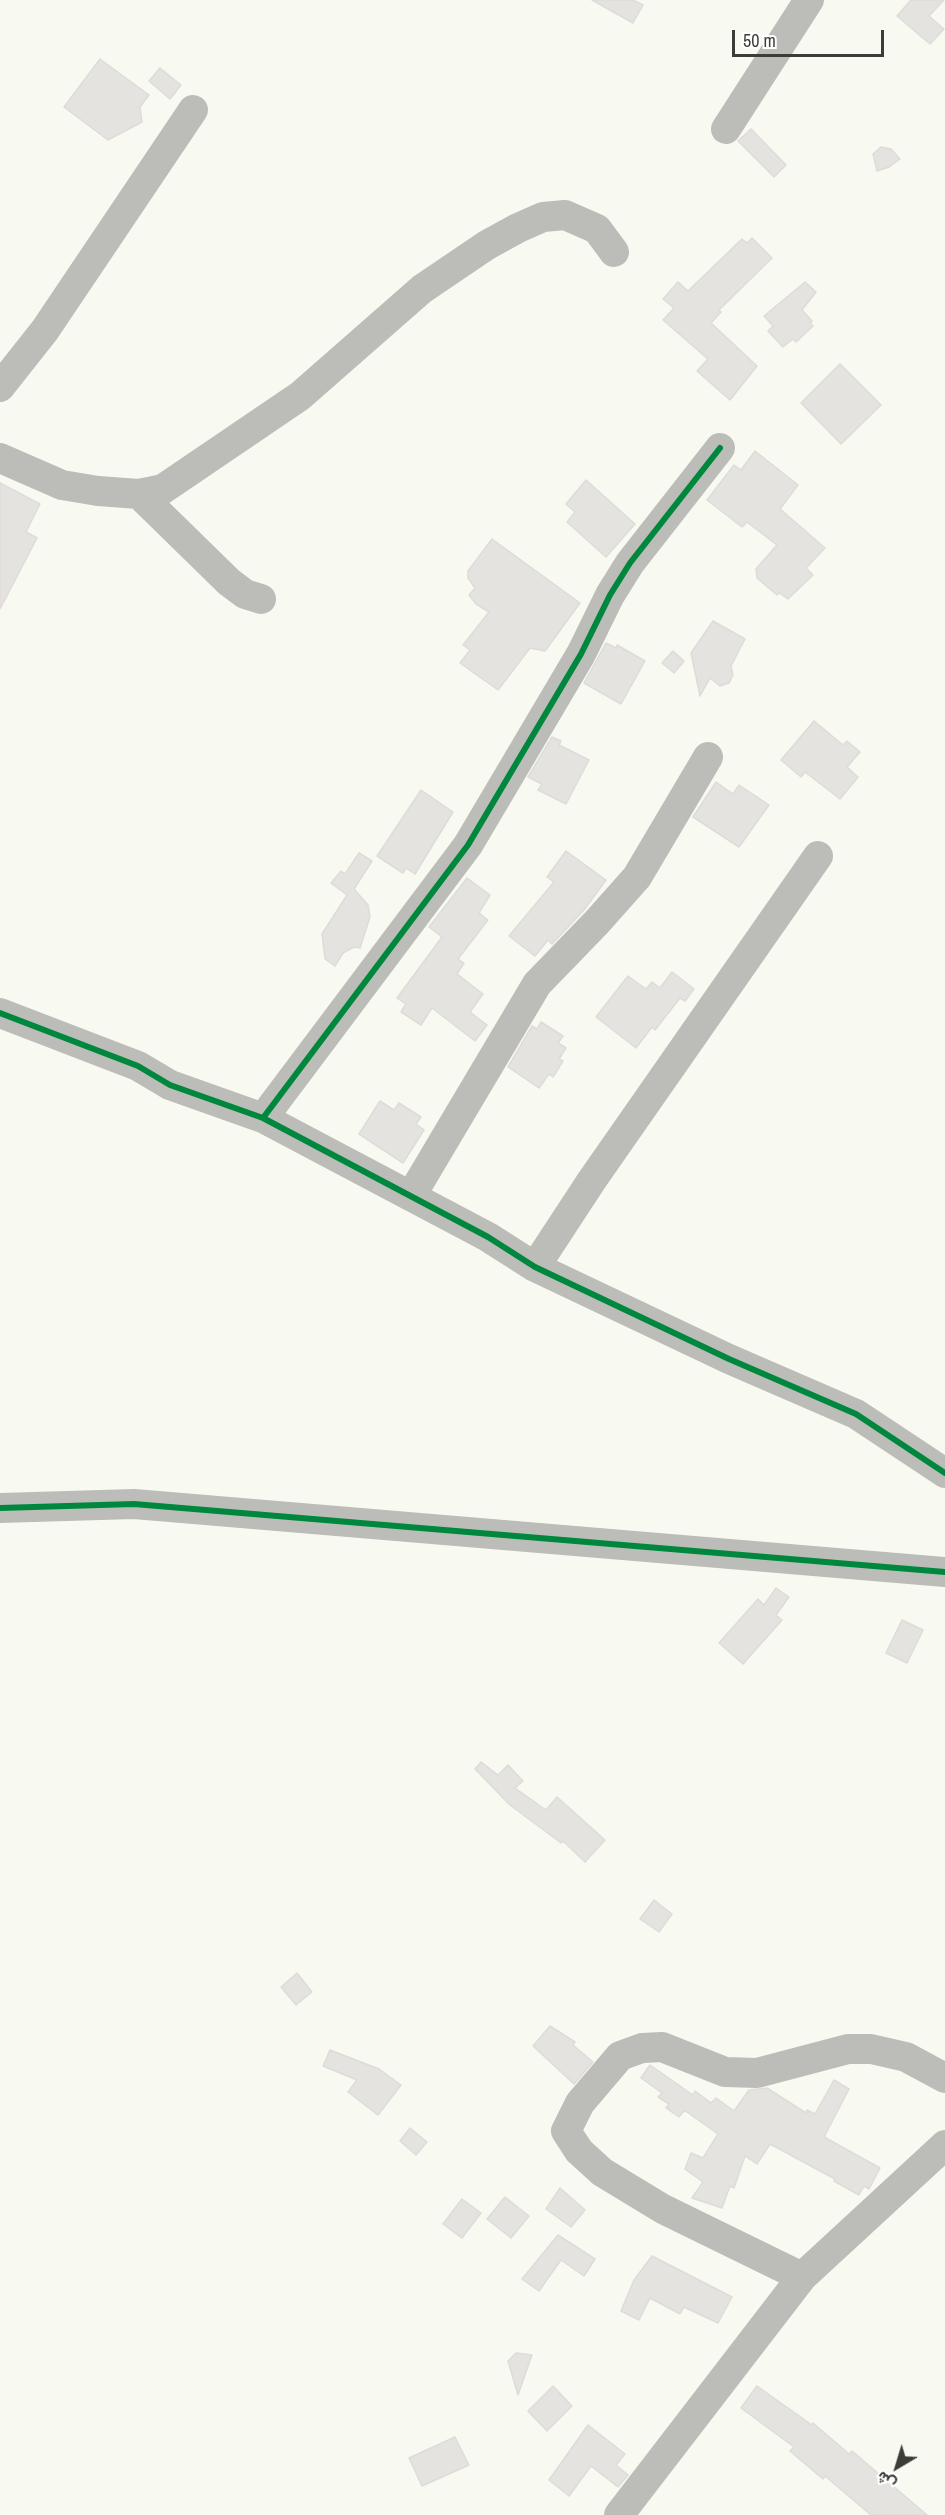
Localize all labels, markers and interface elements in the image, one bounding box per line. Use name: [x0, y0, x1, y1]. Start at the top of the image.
scale bar: [735, 18, 886, 56]
text: 50 m: [743, 28, 776, 53]
north arrow: [867, 2437, 927, 2497]
text: ش: [872, 2467, 900, 2496]

